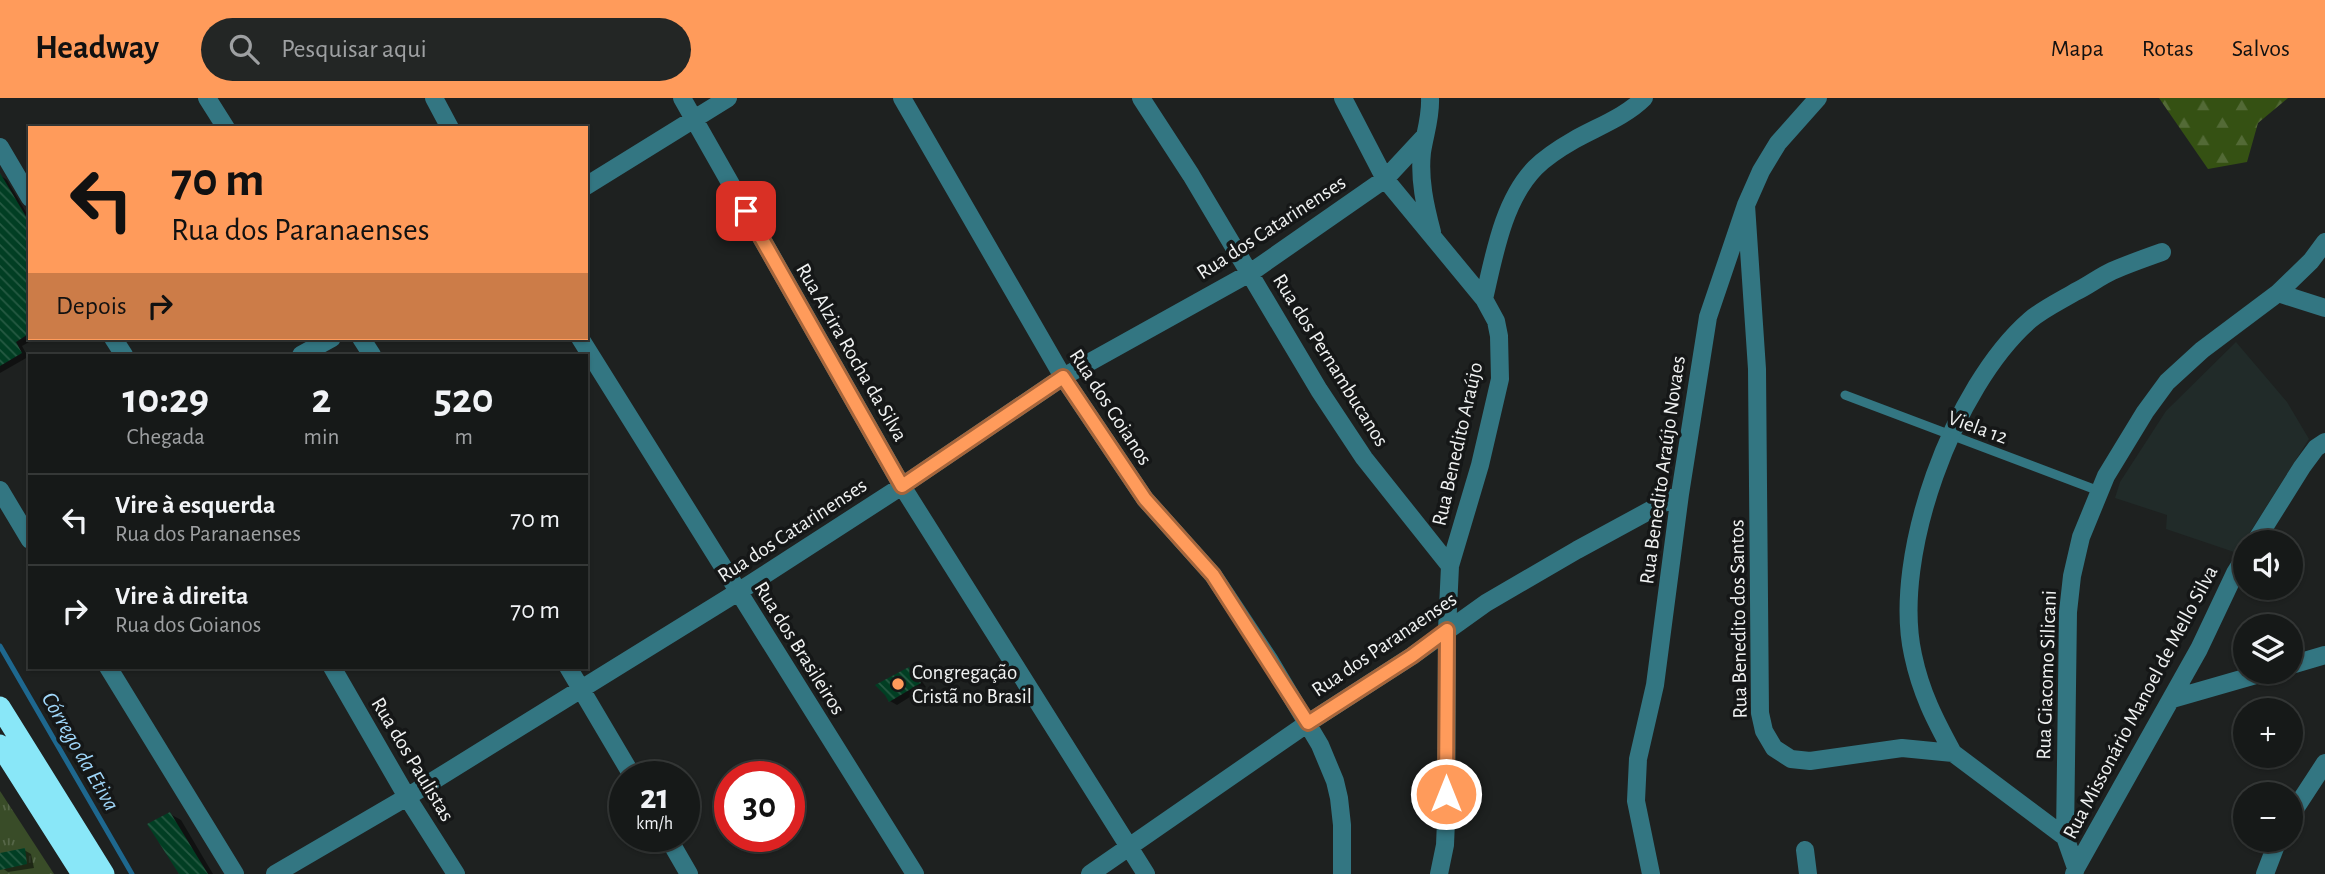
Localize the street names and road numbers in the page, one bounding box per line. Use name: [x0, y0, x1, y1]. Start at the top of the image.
street label: Rua dos Catarinenses: [1193, 172, 1349, 283]
street label: Rua Alzira Rocha da Silva: [792, 260, 911, 445]
street label: Rua dos Pernambucanos: [1269, 270, 1392, 450]
street label: Rua dos Goianos: [1065, 346, 1156, 469]
street label: Rua Benedito Araújo Novaes: [1636, 355, 1689, 586]
street label: Rua Benedito Araújo: [1428, 360, 1487, 528]
street label: Viela 12: [1945, 407, 2010, 448]
street label: Rua dos Catarinenses: [714, 475, 870, 586]
street label: Rua Benedito dos Santos: [1726, 519, 1751, 719]
street label: Rua Missonário Manoel de Mello Silva: [2059, 562, 2222, 842]
street label: Rua dos Brasileiros: [750, 578, 849, 719]
street label: Rua dos Paranaenses: [1308, 588, 1461, 701]
street label: Rua Giacomo Silicani: [2033, 590, 2060, 760]
street label: Rua dos Paulistas: [367, 694, 458, 825]

